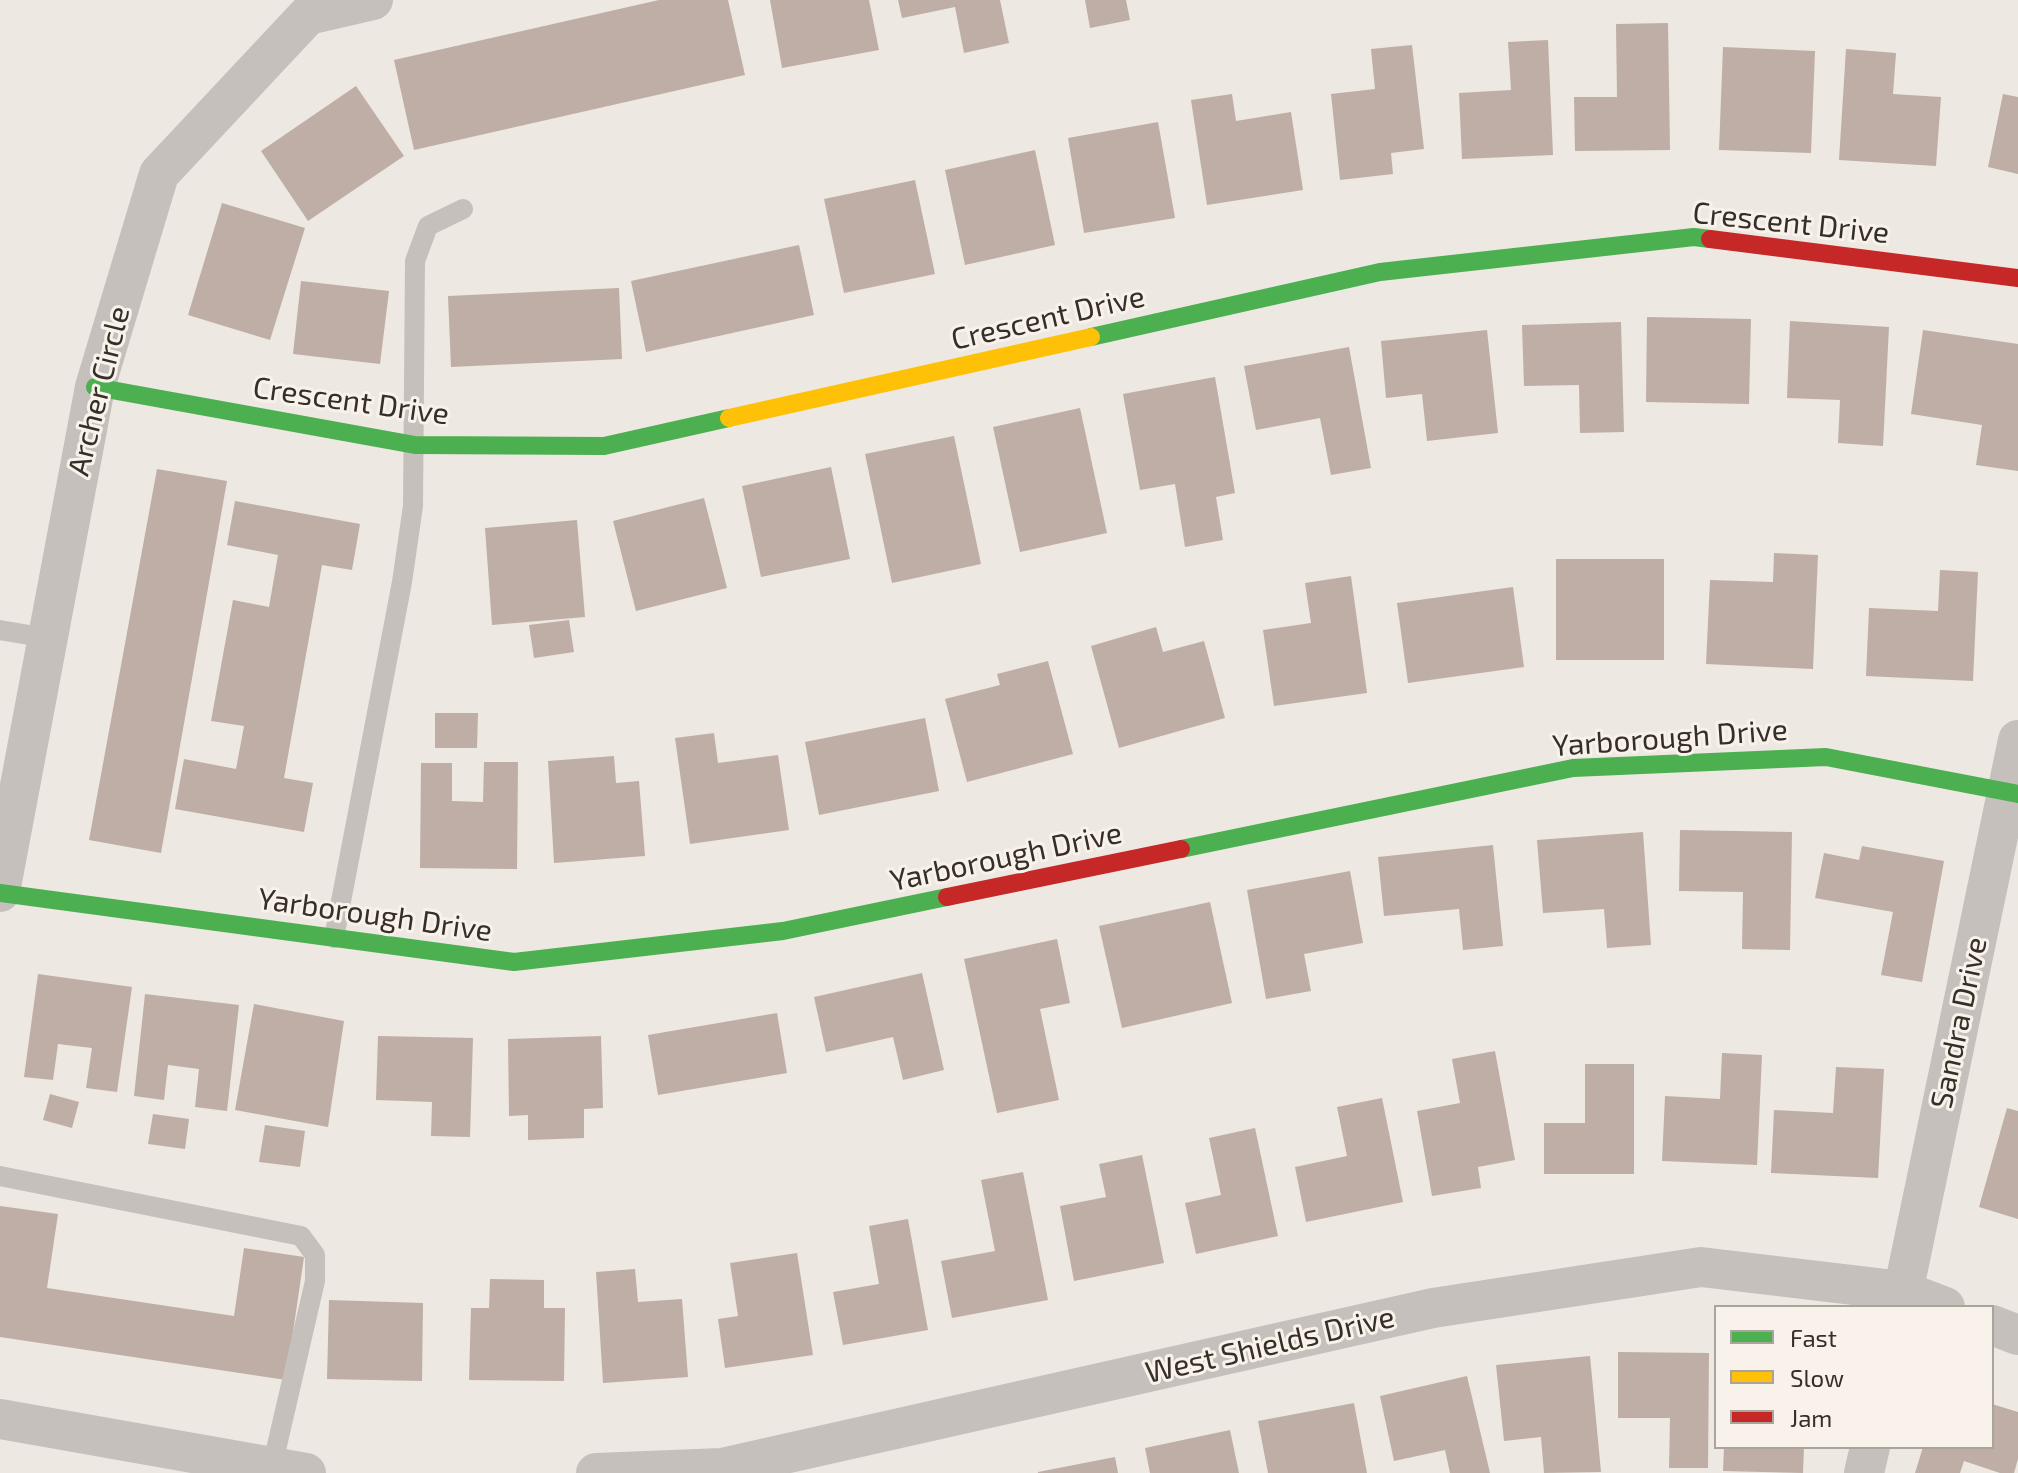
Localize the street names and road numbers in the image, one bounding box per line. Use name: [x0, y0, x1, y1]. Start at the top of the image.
street label: Crescent Drive: [1691, 195, 1891, 251]
street label: Crescent Drive: [948, 278, 1148, 358]
street label: Archer Circle: [61, 303, 137, 479]
street label: Crescent Drive: [251, 369, 451, 433]
street label: Yarborough Drive: [1551, 712, 1789, 764]
street label: Yarborough Drive: [887, 815, 1125, 899]
street label: Yarborough Drive: [256, 881, 494, 949]
street label: Sandra Drive: [1923, 934, 1995, 1112]
street label: West Shields Drive: [1142, 1299, 1398, 1391]

